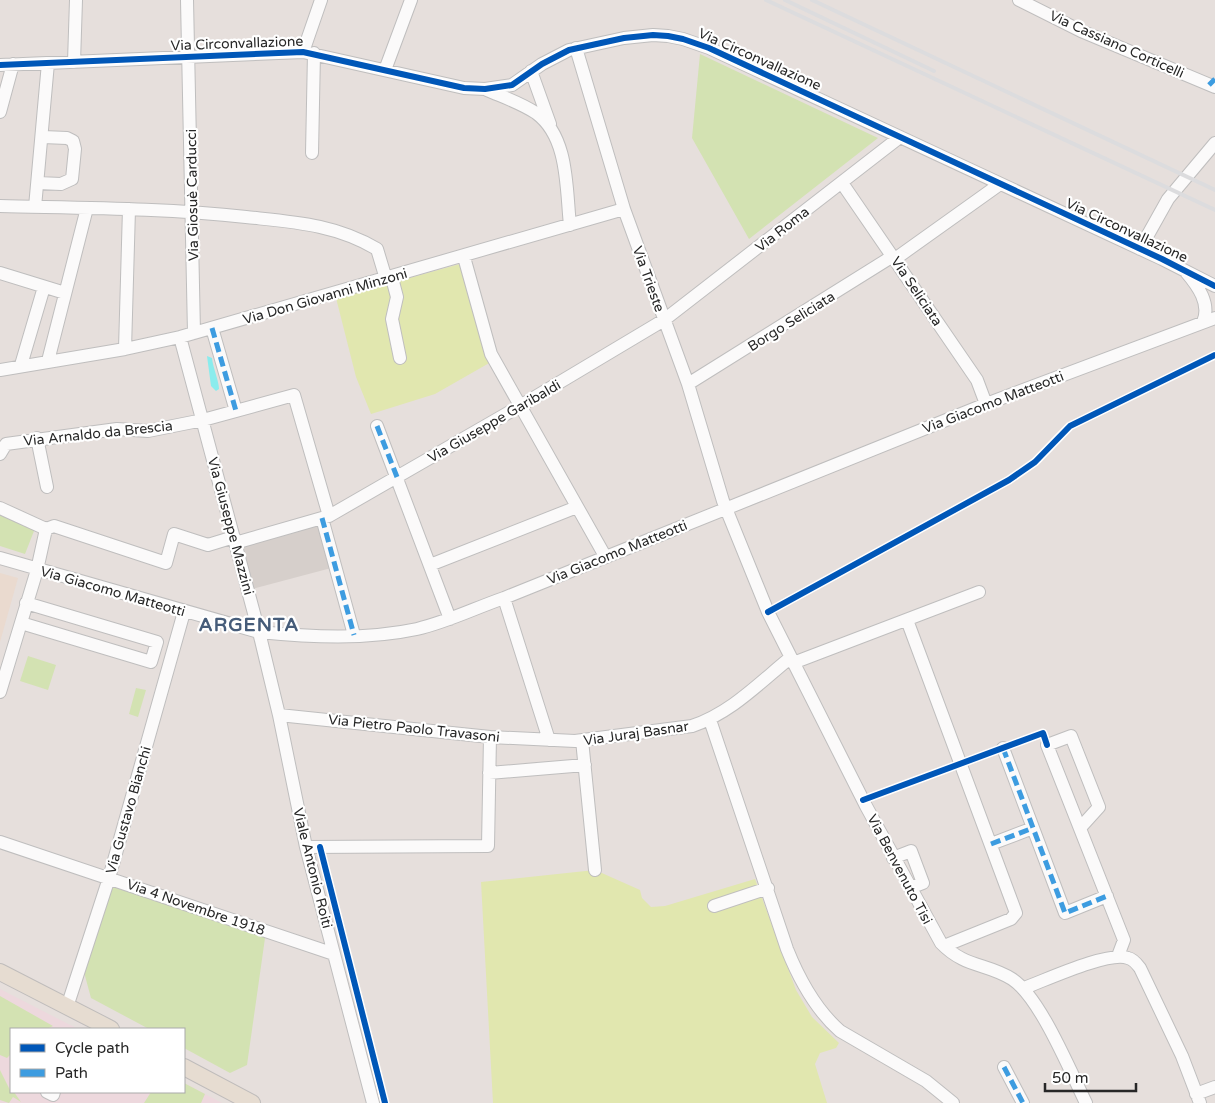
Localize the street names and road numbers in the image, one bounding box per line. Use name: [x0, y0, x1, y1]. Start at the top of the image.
street label: Via Cassiano Corticelli: [1047, 7, 1187, 82]
street label: Via Circonvallazione: [696, 25, 824, 94]
street label: Via Circonvallazione: [170, 33, 304, 54]
street label: Via Giosuè Carducci: [183, 129, 202, 261]
street label: Via Circonvallazione: [1063, 195, 1191, 266]
street label: Via Roma: [752, 203, 813, 256]
street label: Via Trieste: [629, 244, 668, 315]
street label: Via Seliciata: [887, 253, 946, 329]
street label: Via Don Giovanni Minzoni: [241, 265, 409, 328]
street label: Borgo Seliciata: [744, 288, 838, 355]
street label: Via Giacomo Matteotti: [920, 368, 1066, 437]
street label: Via Giuseppe Garibaldi: [425, 376, 564, 467]
street label: Via Arnaldo da Brescia: [23, 417, 173, 450]
street label: Via Giuseppe Mazzini: [204, 455, 257, 597]
street label: Via Giacomo Matteotti: [545, 517, 690, 588]
street label: Via Giacomo Matteotti: [39, 563, 187, 620]
street label: Via Pietro Paolo Travasoni: [327, 711, 500, 746]
street label: Via Juraj Basnar: [582, 718, 690, 749]
street label: Via Gustavo Bianchi: [102, 744, 155, 876]
street label: Viale Antonio Roiti: [289, 806, 336, 930]
street label: Via Benvenuto Tisi: [863, 811, 936, 927]
street label: Via 4 Novembre 1918: [124, 876, 267, 939]

